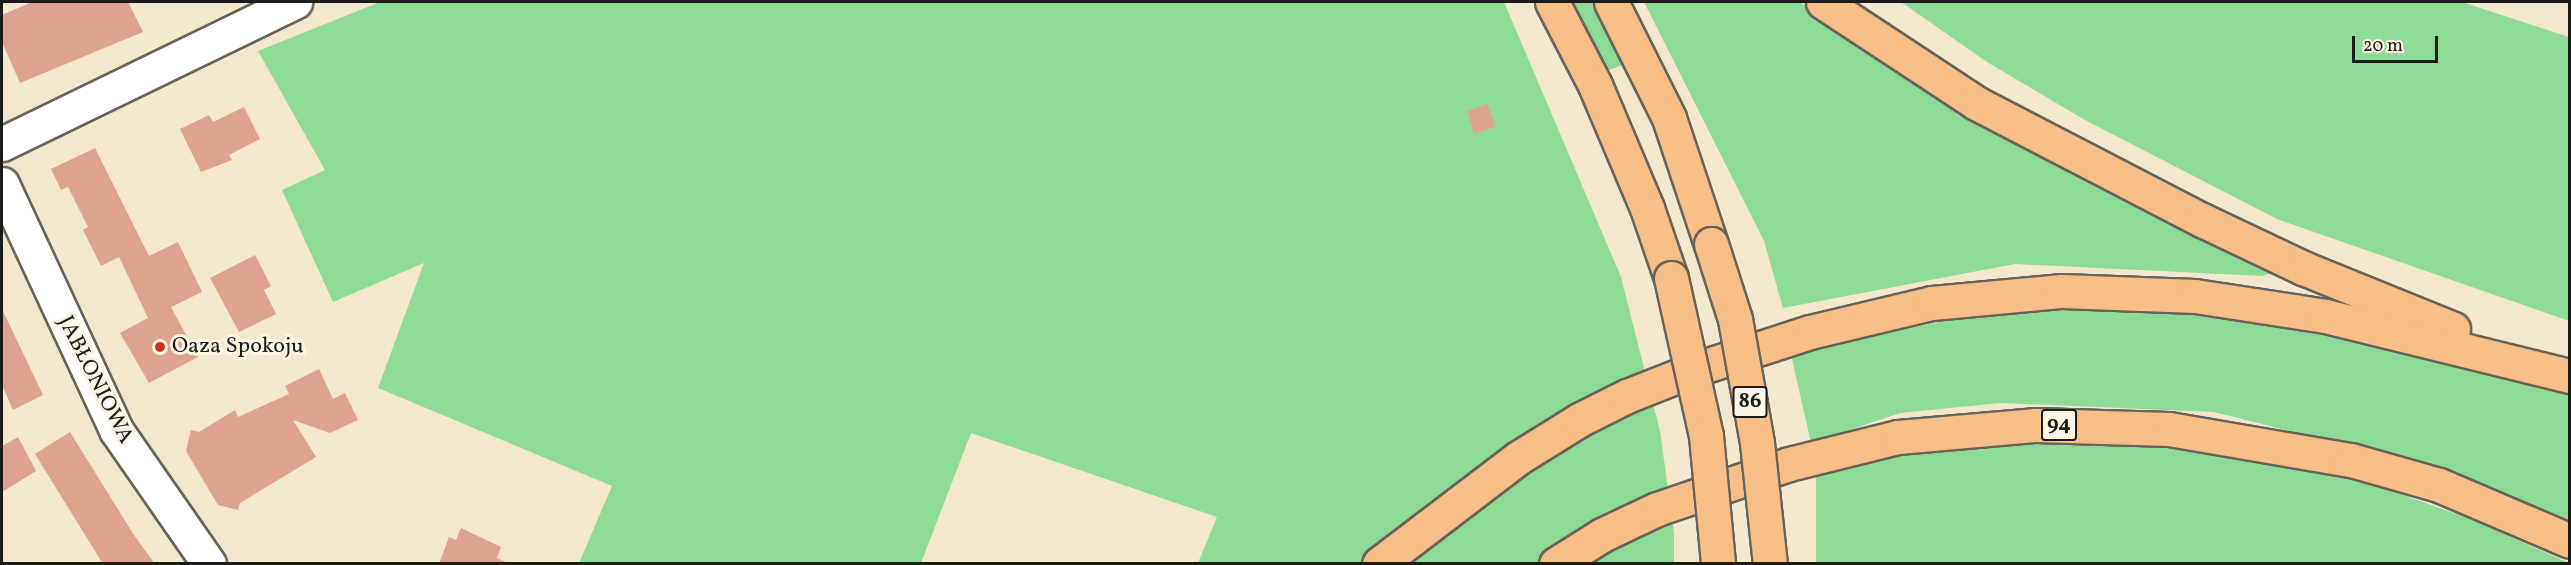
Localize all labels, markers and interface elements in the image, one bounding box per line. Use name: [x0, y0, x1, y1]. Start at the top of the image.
scale bar: [2355, 24, 2440, 62]
text: 20 m: [2363, 34, 2403, 59]
street label: JABŁONIOWA: [51, 312, 139, 448]
place label: Oaza Spokoju: [172, 334, 304, 360]
marker: Oaza Spokoju: [153, 340, 167, 354]
road number: 86: [1732, 384, 1768, 420]
road number: 94: [2041, 407, 2077, 443]

